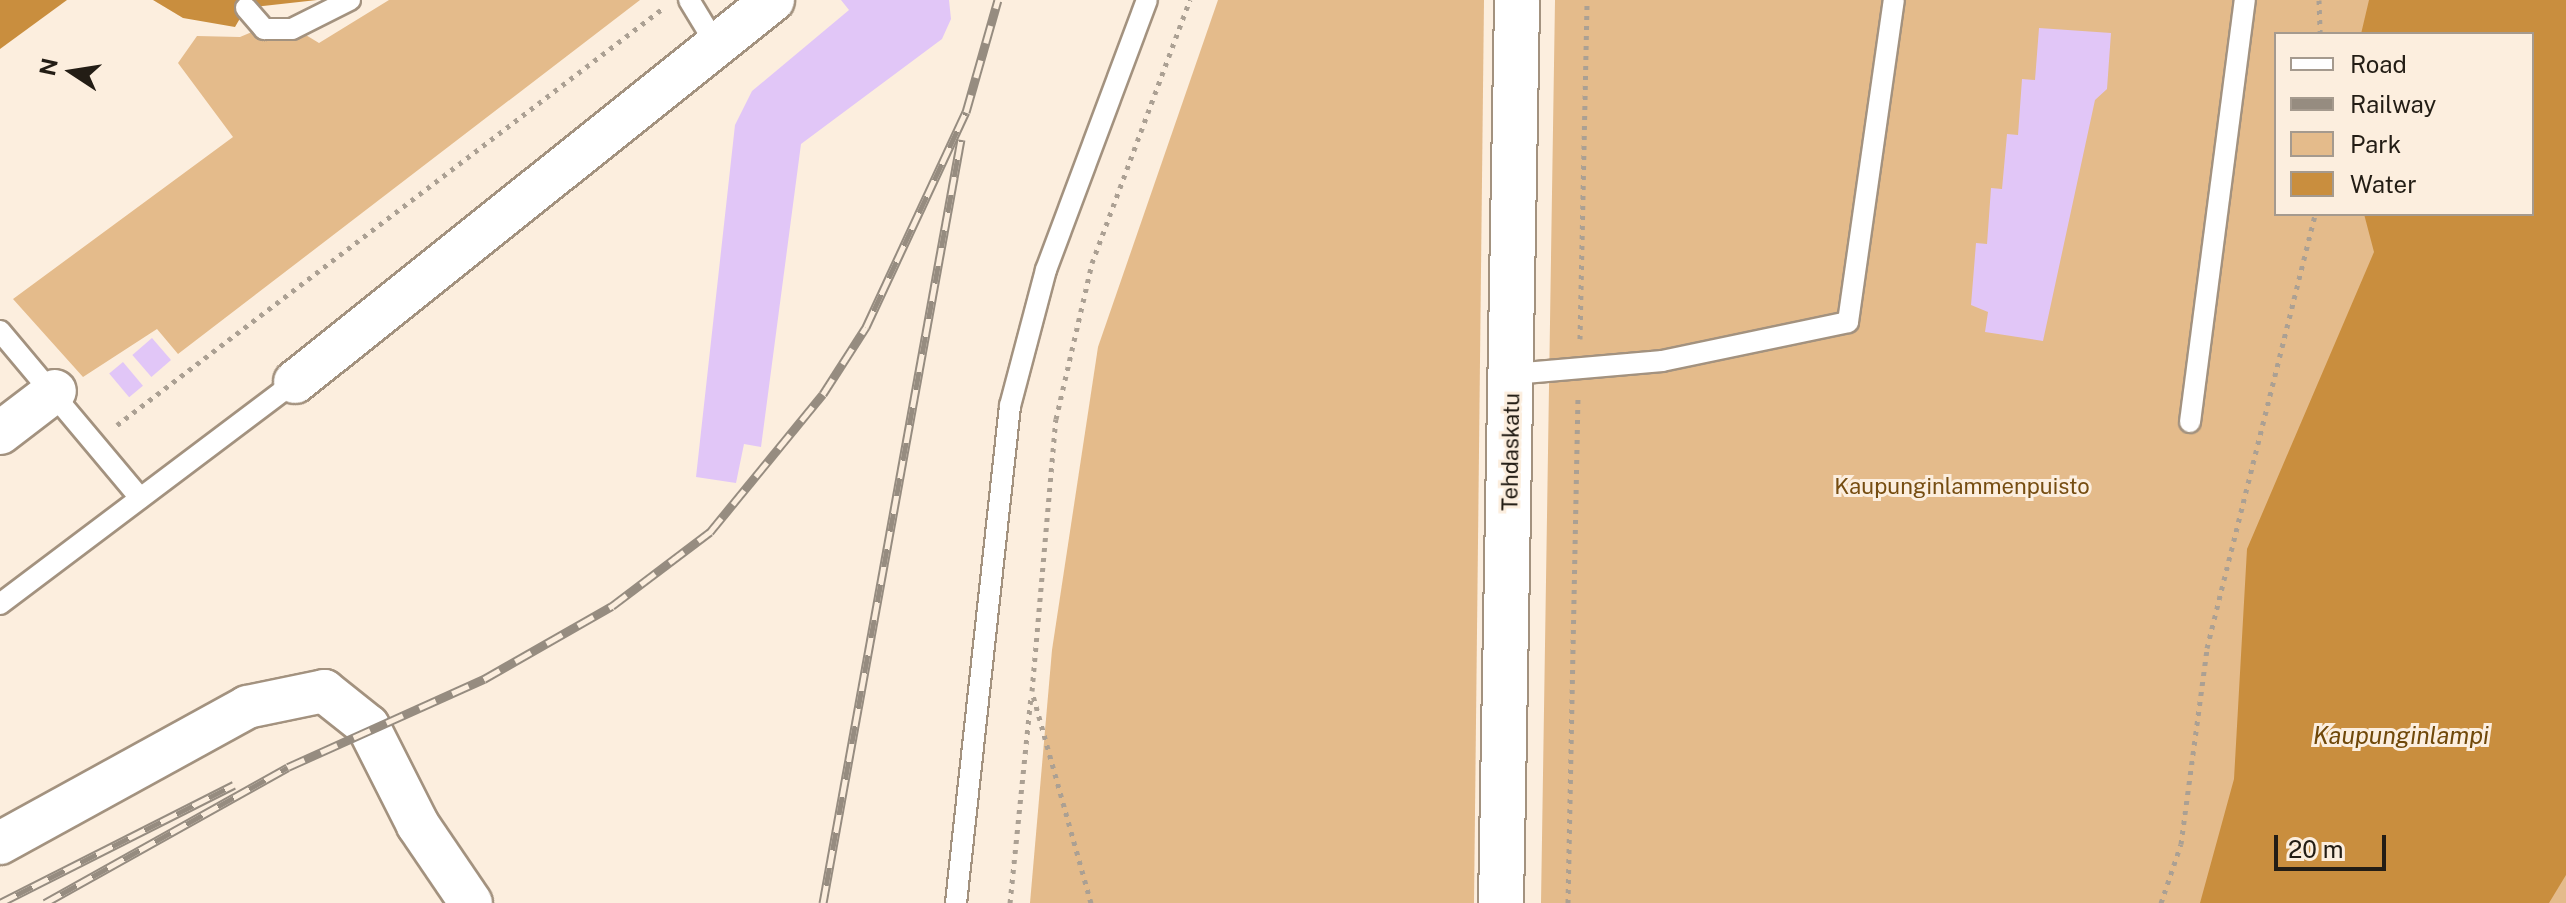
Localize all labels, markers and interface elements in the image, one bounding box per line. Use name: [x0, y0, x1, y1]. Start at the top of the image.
north arrow: [32, 32, 112, 112]
legend: [2274, 32, 2534, 216]
text: Road: [2350, 50, 2407, 78]
text: N: [34, 56, 63, 78]
text: Railway: [2350, 90, 2436, 118]
text: Park: [2350, 130, 2401, 158]
text: Water: [2350, 170, 2417, 198]
street label: Tehdaskatu: [1497, 393, 1525, 511]
park label: Kaupunginlammenpuisto: [1834, 474, 2090, 500]
water label: Kaupunginlampi: [2313, 722, 2489, 750]
scale bar: [2278, 819, 2390, 869]
text: 20 m: [2288, 835, 2344, 863]

